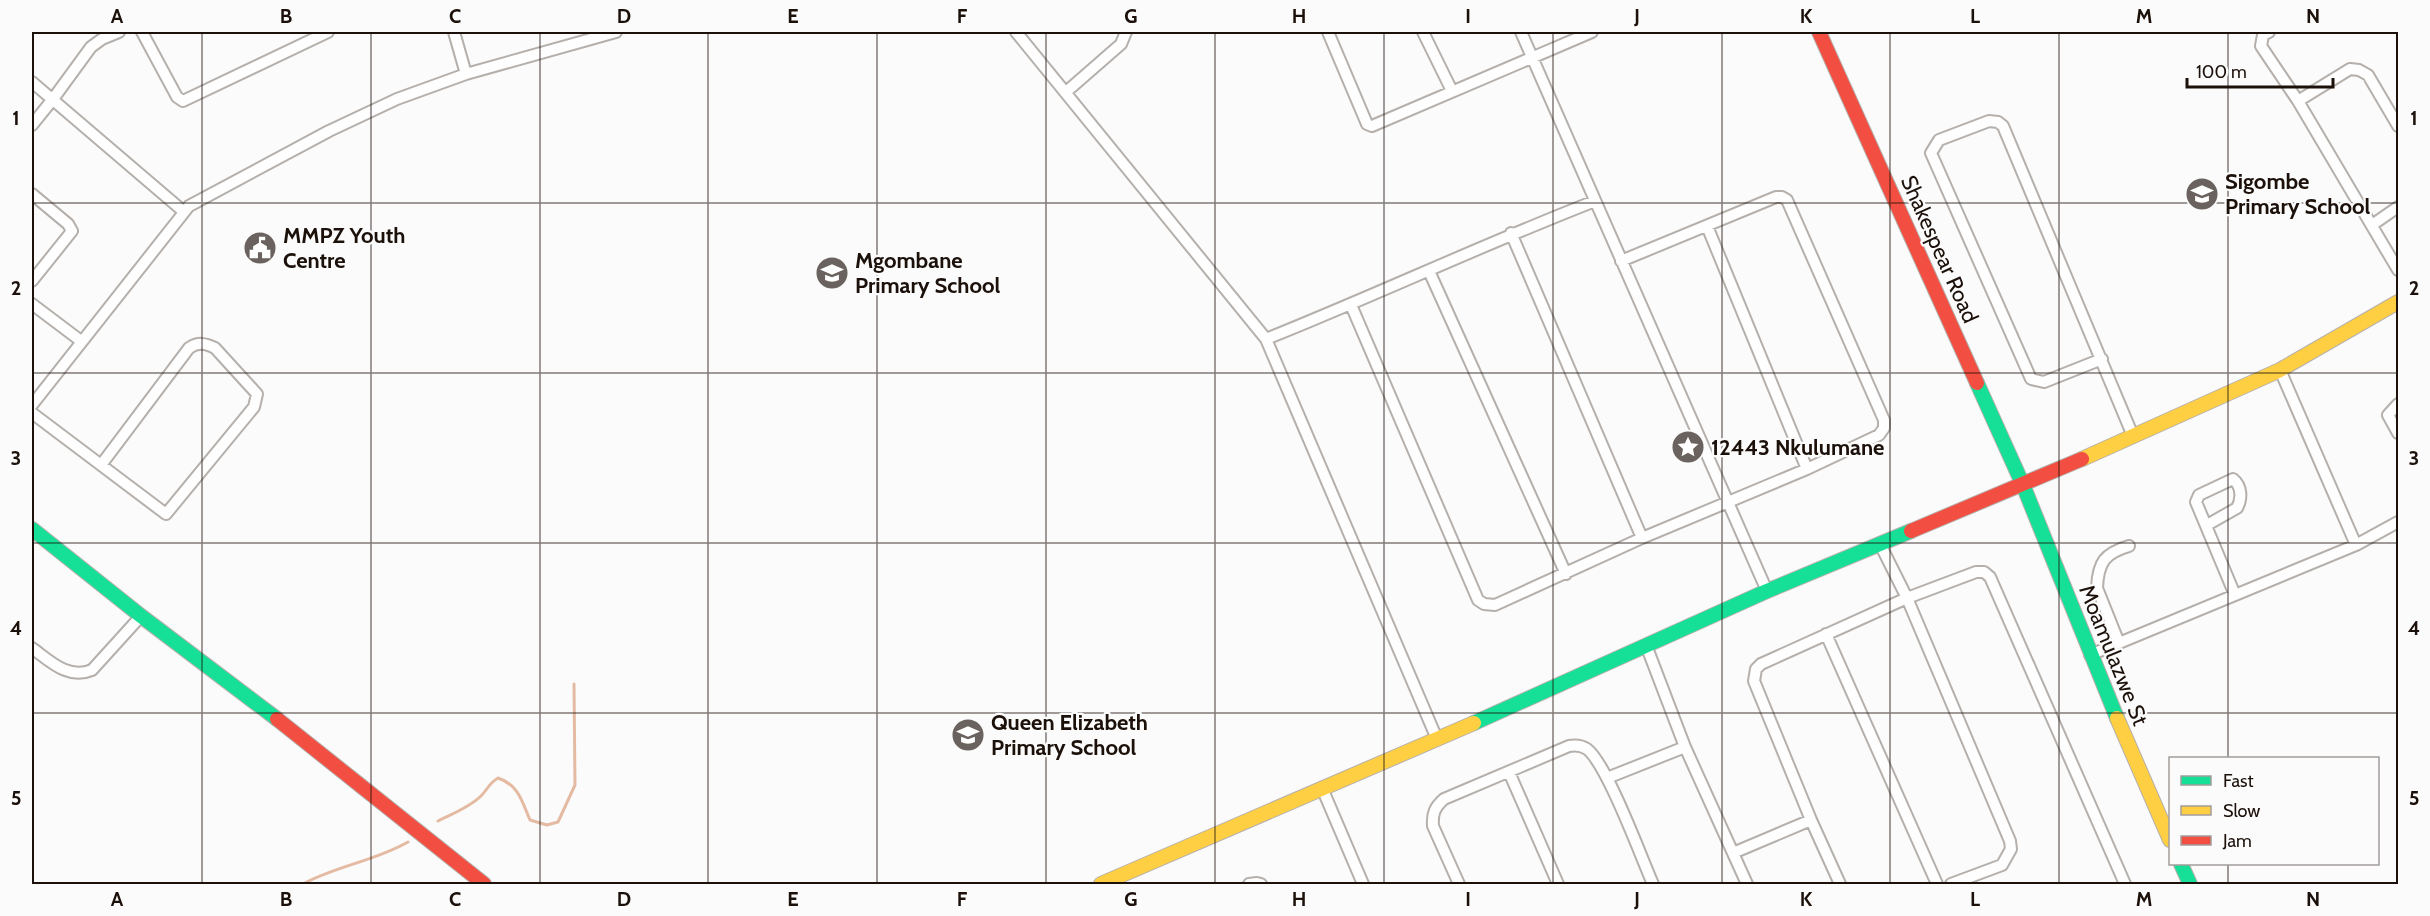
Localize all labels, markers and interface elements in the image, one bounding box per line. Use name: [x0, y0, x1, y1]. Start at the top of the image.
text: A: [111, 4, 124, 28]
text: B: [280, 4, 292, 28]
text: C: [449, 4, 461, 28]
text: D: [617, 4, 631, 28]
text: E: [787, 4, 799, 28]
text: F: [957, 4, 968, 28]
text: G: [1124, 4, 1138, 28]
text: H: [1292, 4, 1306, 28]
text: I: [1465, 4, 1471, 28]
text: J: [1633, 4, 1640, 28]
text: K: [1800, 4, 1813, 28]
text: L: [1970, 4, 1980, 28]
text: M: [2136, 4, 2152, 28]
text: N: [2306, 4, 2320, 28]
scale bar: [2187, 51, 2332, 89]
text: 100 m: [2196, 61, 2247, 83]
text: 1: [12, 106, 20, 130]
text: 1: [2410, 106, 2418, 130]
place label: Sigombe Primary School: [2225, 168, 2371, 220]
street label: Shakespear Road: [1895, 171, 1984, 327]
school or university icon: Sigombe Primary School: [2184, 176, 2220, 212]
place label: MMPZ Youth Centre: [283, 222, 405, 274]
public building icon: MMPZ Youth Centre: [242, 230, 278, 266]
place label: Mgombane Primary School: [855, 247, 1001, 299]
school or university icon: Mgombane Primary School: [814, 255, 850, 291]
text: 2: [11, 276, 21, 300]
text: 2: [2409, 276, 2419, 300]
place icon: 12443 Nkulumane: [1670, 429, 1706, 465]
place label: 12443 Nkulumane: [1711, 434, 1884, 461]
text: 3: [11, 446, 21, 470]
text: 3: [2409, 446, 2419, 470]
street label: Moamulazwe St: [2073, 581, 2154, 730]
text: 4: [10, 616, 22, 640]
text: 4: [2408, 616, 2420, 640]
place label: Queen Elizabeth Primary School: [991, 709, 1148, 761]
school or university icon: Queen Elizabeth Primary School: [950, 717, 986, 753]
legend: [2169, 757, 2379, 865]
text: Fast: [2223, 770, 2254, 792]
text: 5: [11, 786, 21, 810]
text: 5: [2409, 786, 2419, 810]
text: Slow: [2223, 800, 2260, 822]
text: Jam: [2222, 830, 2252, 852]
text: A: [111, 887, 124, 911]
text: B: [280, 887, 292, 911]
text: C: [449, 887, 461, 911]
text: D: [617, 887, 631, 911]
text: E: [787, 887, 799, 911]
text: F: [957, 887, 968, 911]
text: G: [1124, 887, 1138, 911]
text: H: [1292, 887, 1306, 911]
text: I: [1465, 887, 1471, 911]
text: J: [1633, 887, 1640, 911]
text: K: [1800, 887, 1813, 911]
text: L: [1970, 887, 1980, 911]
text: M: [2136, 887, 2152, 911]
text: N: [2306, 887, 2320, 911]

